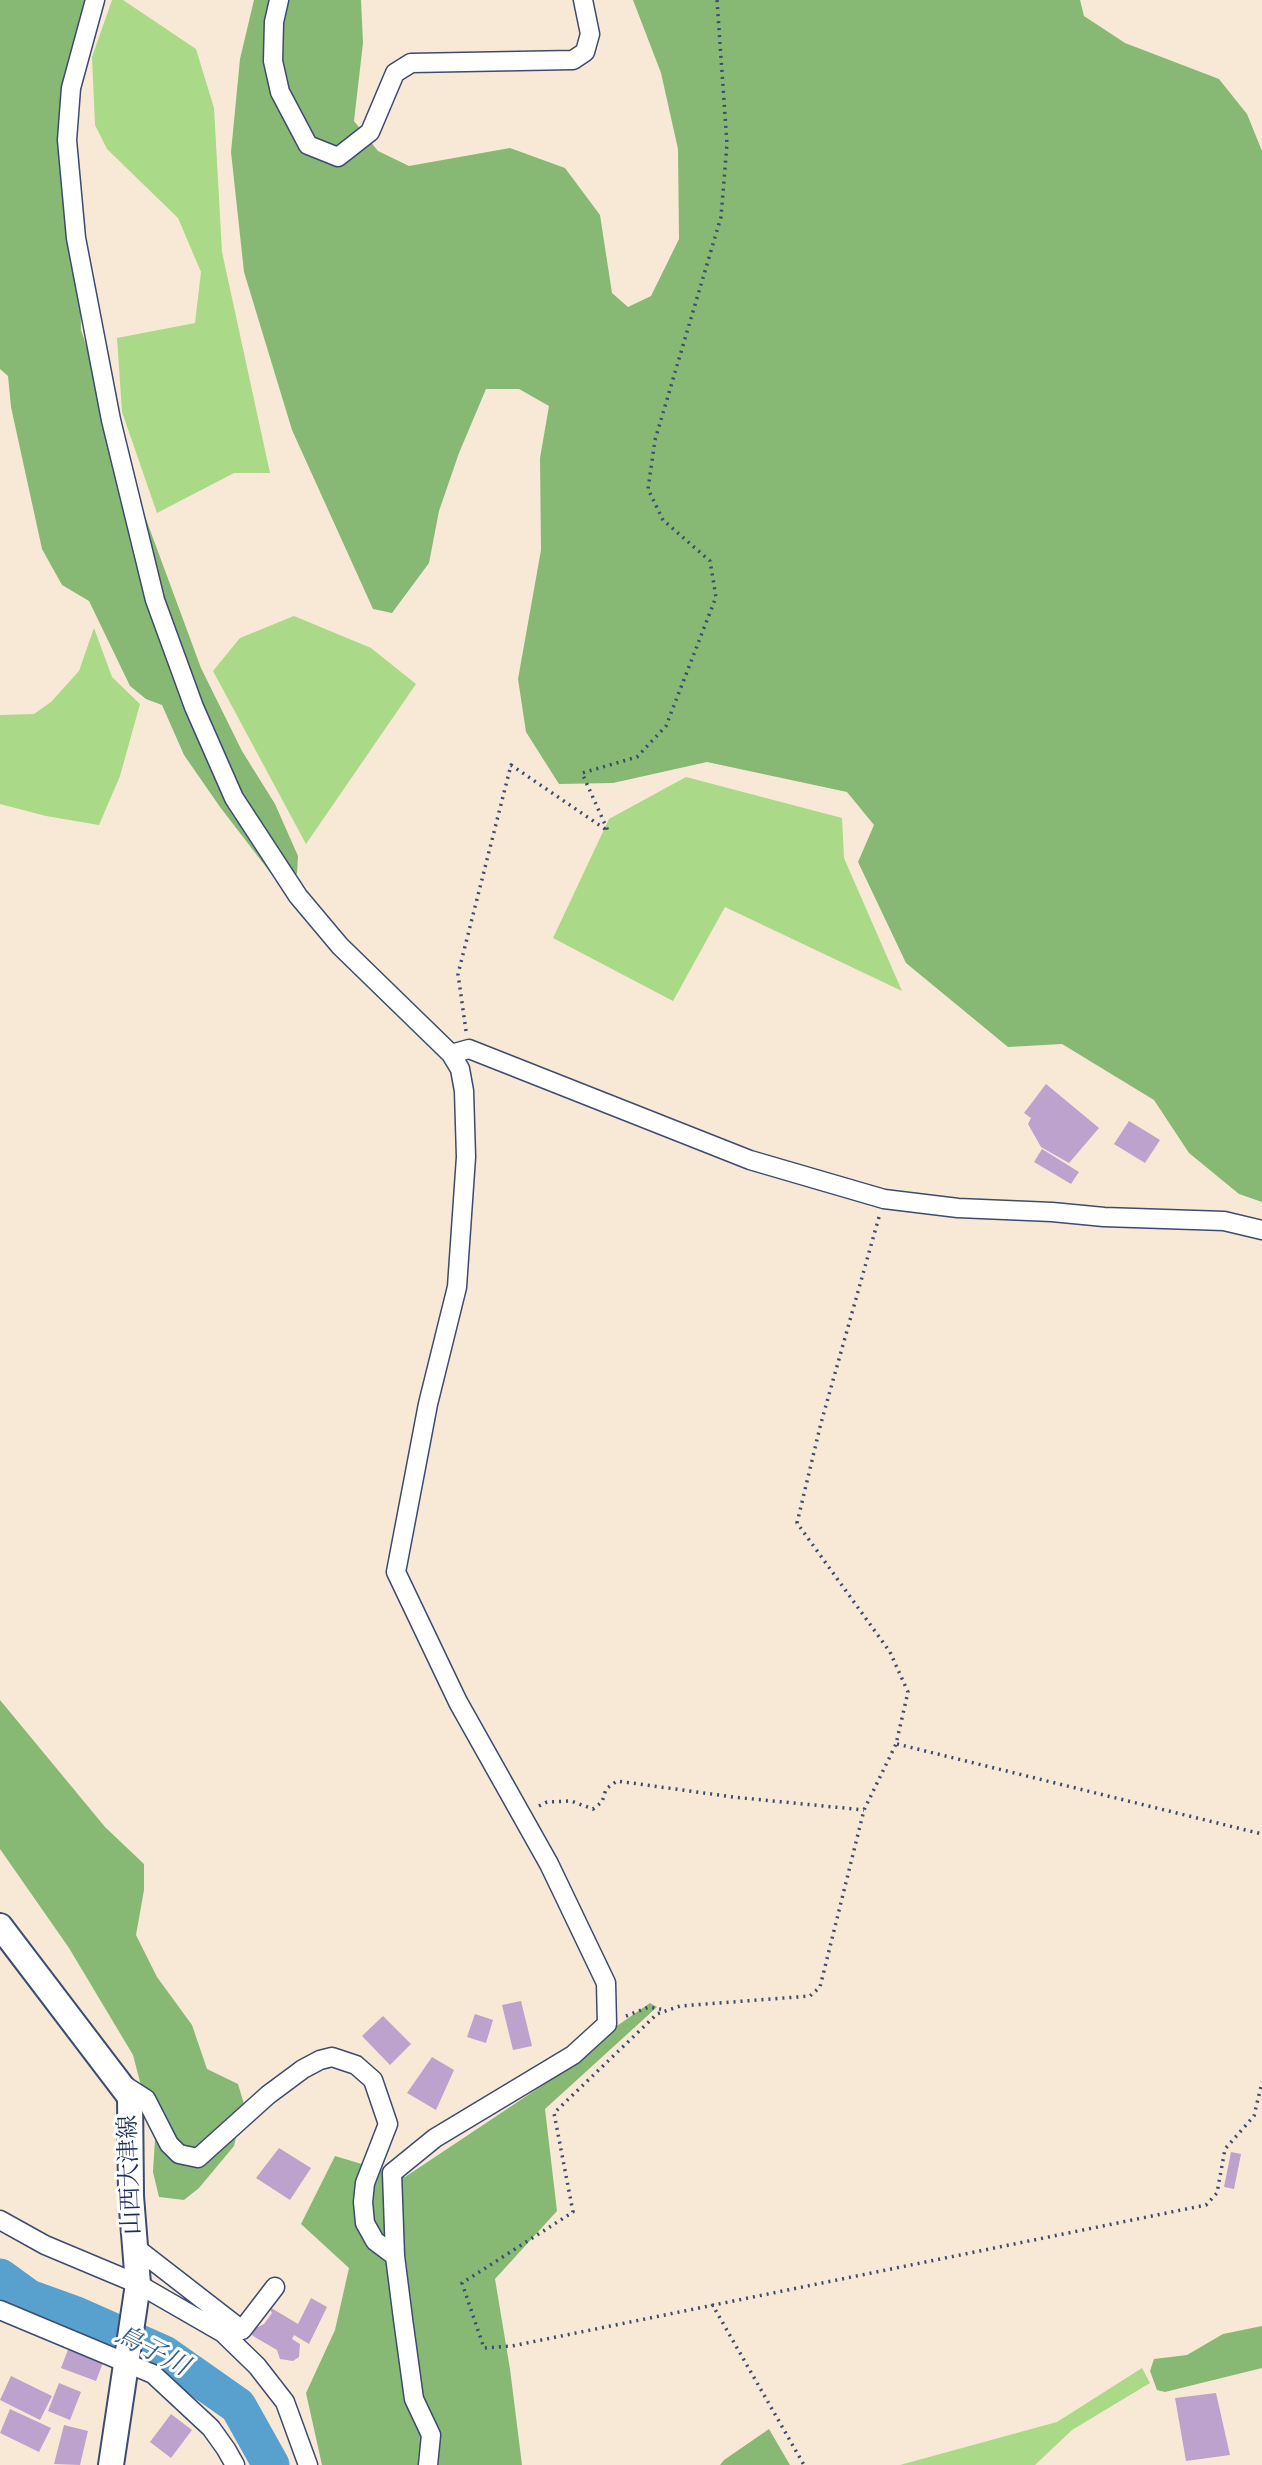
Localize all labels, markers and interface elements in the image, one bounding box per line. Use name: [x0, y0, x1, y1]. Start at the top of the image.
street label: 山西大津線: [116, 2115, 148, 2235]
water label: 鳥子川: [109, 2321, 193, 2385]

